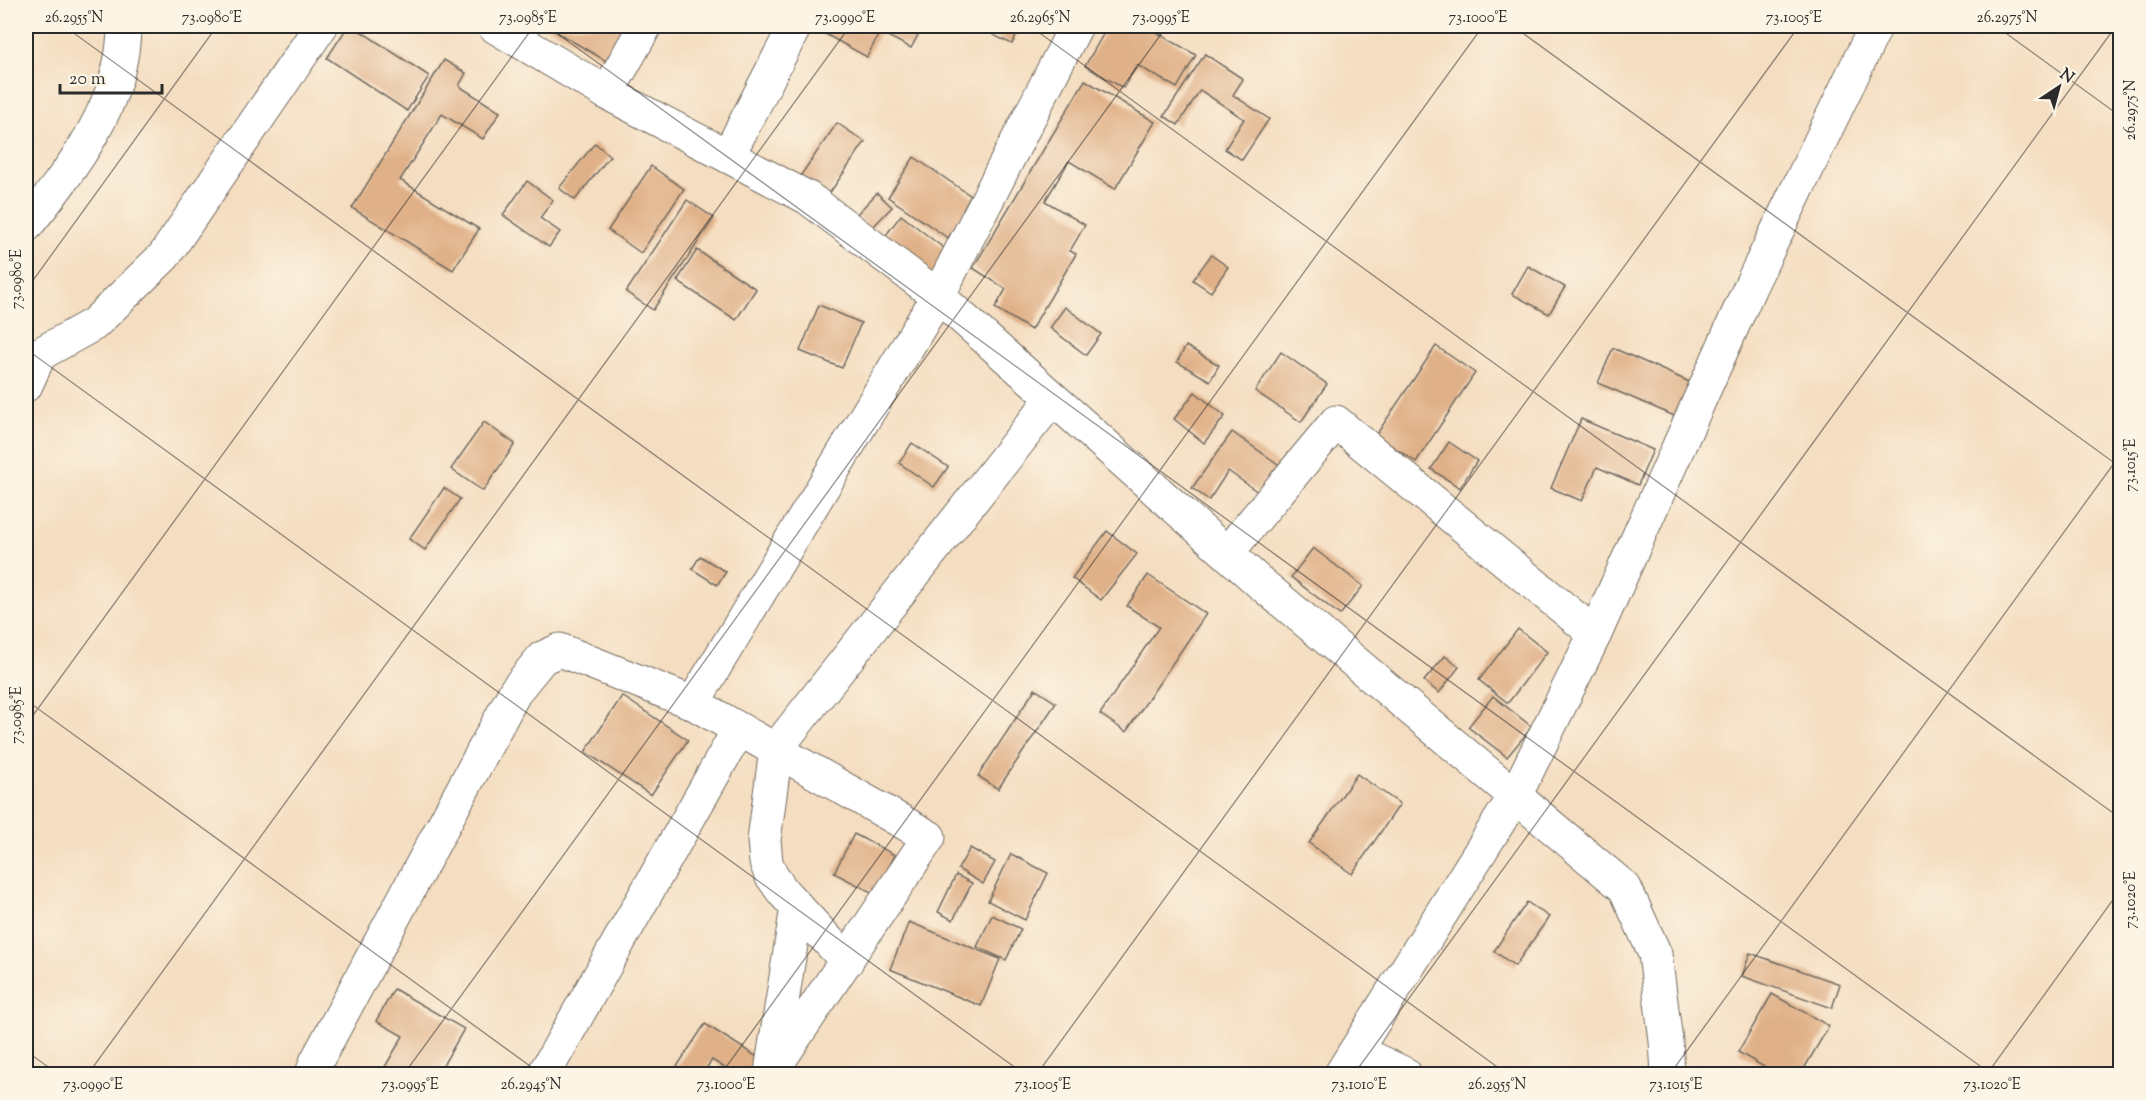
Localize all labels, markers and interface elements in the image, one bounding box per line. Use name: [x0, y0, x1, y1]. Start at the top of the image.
text: 26.2955°N: [45, 8, 103, 29]
text: 73.0980°E: [182, 8, 242, 29]
text: 73.0985°E: [499, 8, 557, 29]
text: 73.0990°E: [815, 8, 875, 29]
text: 26.2965°N: [1010, 8, 1070, 29]
text: 73.0995°E: [1132, 8, 1190, 29]
text: 73.1000°E: [1449, 8, 1507, 29]
text: 73.1005°E: [1766, 8, 1822, 29]
text: 26.2975°N: [1977, 8, 2037, 29]
scale bar: [60, 57, 162, 95]
north arrow: [2029, 57, 2089, 117]
text: N: [2054, 64, 2078, 90]
text: 20 m: [69, 67, 106, 93]
text: 26.2975°N: [2121, 80, 2142, 140]
text: 73.0980°E: [7, 249, 28, 309]
text: 73.1015°E: [2121, 438, 2142, 492]
text: 73.0985°E: [7, 686, 28, 744]
text: 73.1020°E: [2121, 871, 2142, 929]
text: 73.0990°E: [63, 1075, 123, 1096]
text: 73.0995°E: [381, 1075, 439, 1096]
text: 26.2945°N: [501, 1075, 561, 1096]
text: 73.1000°E: [697, 1075, 755, 1096]
text: 73.1005°E: [1015, 1075, 1071, 1096]
text: 73.1010°E: [1331, 1075, 1387, 1096]
text: 26.2955°N: [1468, 1075, 1526, 1096]
text: 73.1015°E: [1649, 1075, 1703, 1096]
text: 73.1020°E: [1963, 1075, 2021, 1096]

